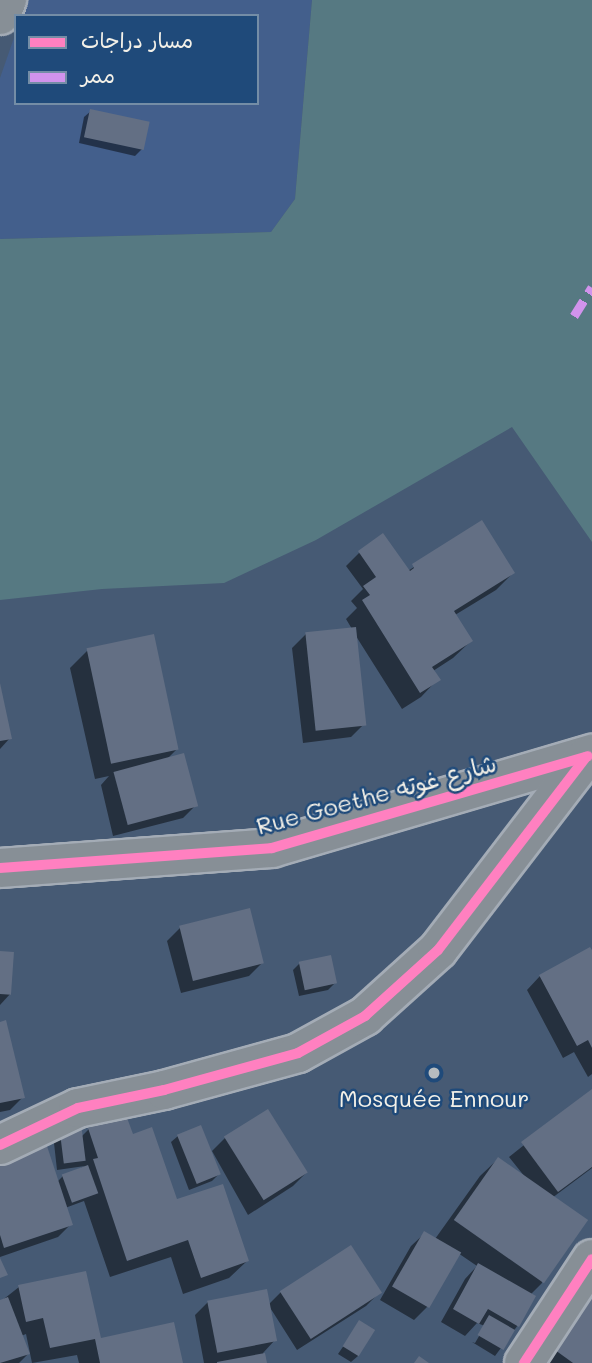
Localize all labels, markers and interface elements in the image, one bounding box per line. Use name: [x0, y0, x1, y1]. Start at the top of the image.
legend: [14, 14, 259, 105]
text: مسار دراجات: [81, 26, 193, 53]
text: ممر: [81, 61, 115, 88]
street label: Rue Goethe شارع غوته: [253, 748, 499, 840]
marker: Mosquée Ennour: [426, 1065, 442, 1081]
place label: Mosquée Ennour: [339, 1084, 529, 1112]

